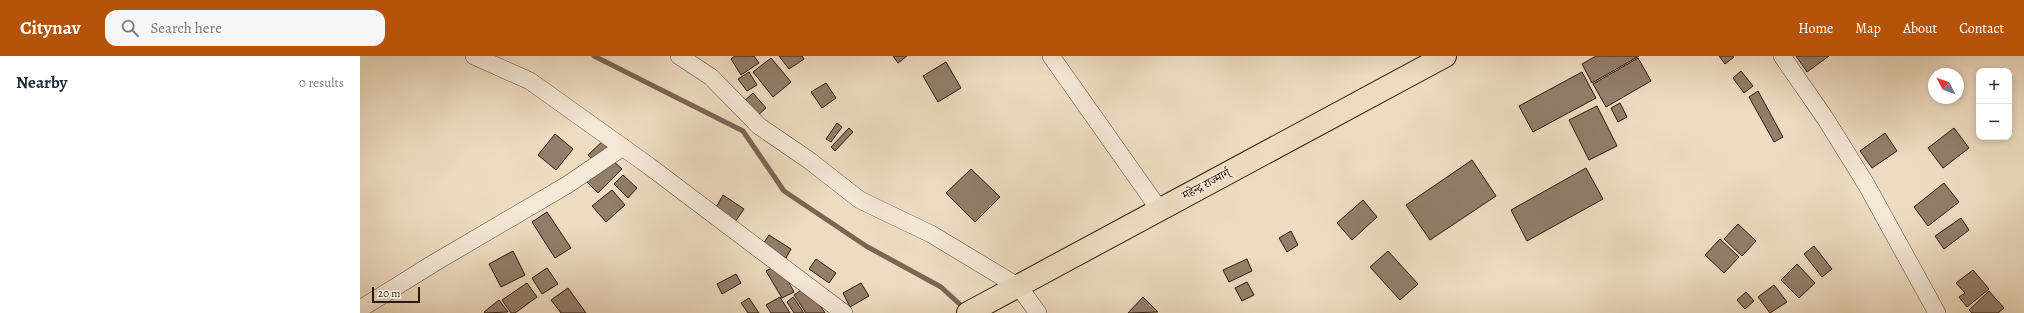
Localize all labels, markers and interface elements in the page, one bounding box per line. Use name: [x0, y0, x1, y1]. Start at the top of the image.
search box: [105, 10, 385, 46]
text: Citynav: [20, 15, 81, 41]
icon: search: [119, 17, 141, 39]
text: Search here: [151, 18, 222, 38]
text: Home: [1798, 19, 1833, 38]
text: Map: [1855, 19, 1881, 38]
text: About: [1903, 19, 1937, 38]
text: Contact: [1959, 19, 2004, 38]
north arrow: [1928, 68, 1964, 104]
map controls: [1976, 68, 2012, 140]
button: +: [1976, 68, 2012, 104]
text: Nearby: [16, 71, 67, 94]
text: 0 results: [299, 74, 344, 91]
button: −: [1976, 104, 2012, 140]
street label: महेन्द्र राज्मार्ग्: [1178, 164, 1235, 204]
scale bar: [372, 285, 420, 304]
text: 20 m: [378, 286, 400, 301]

